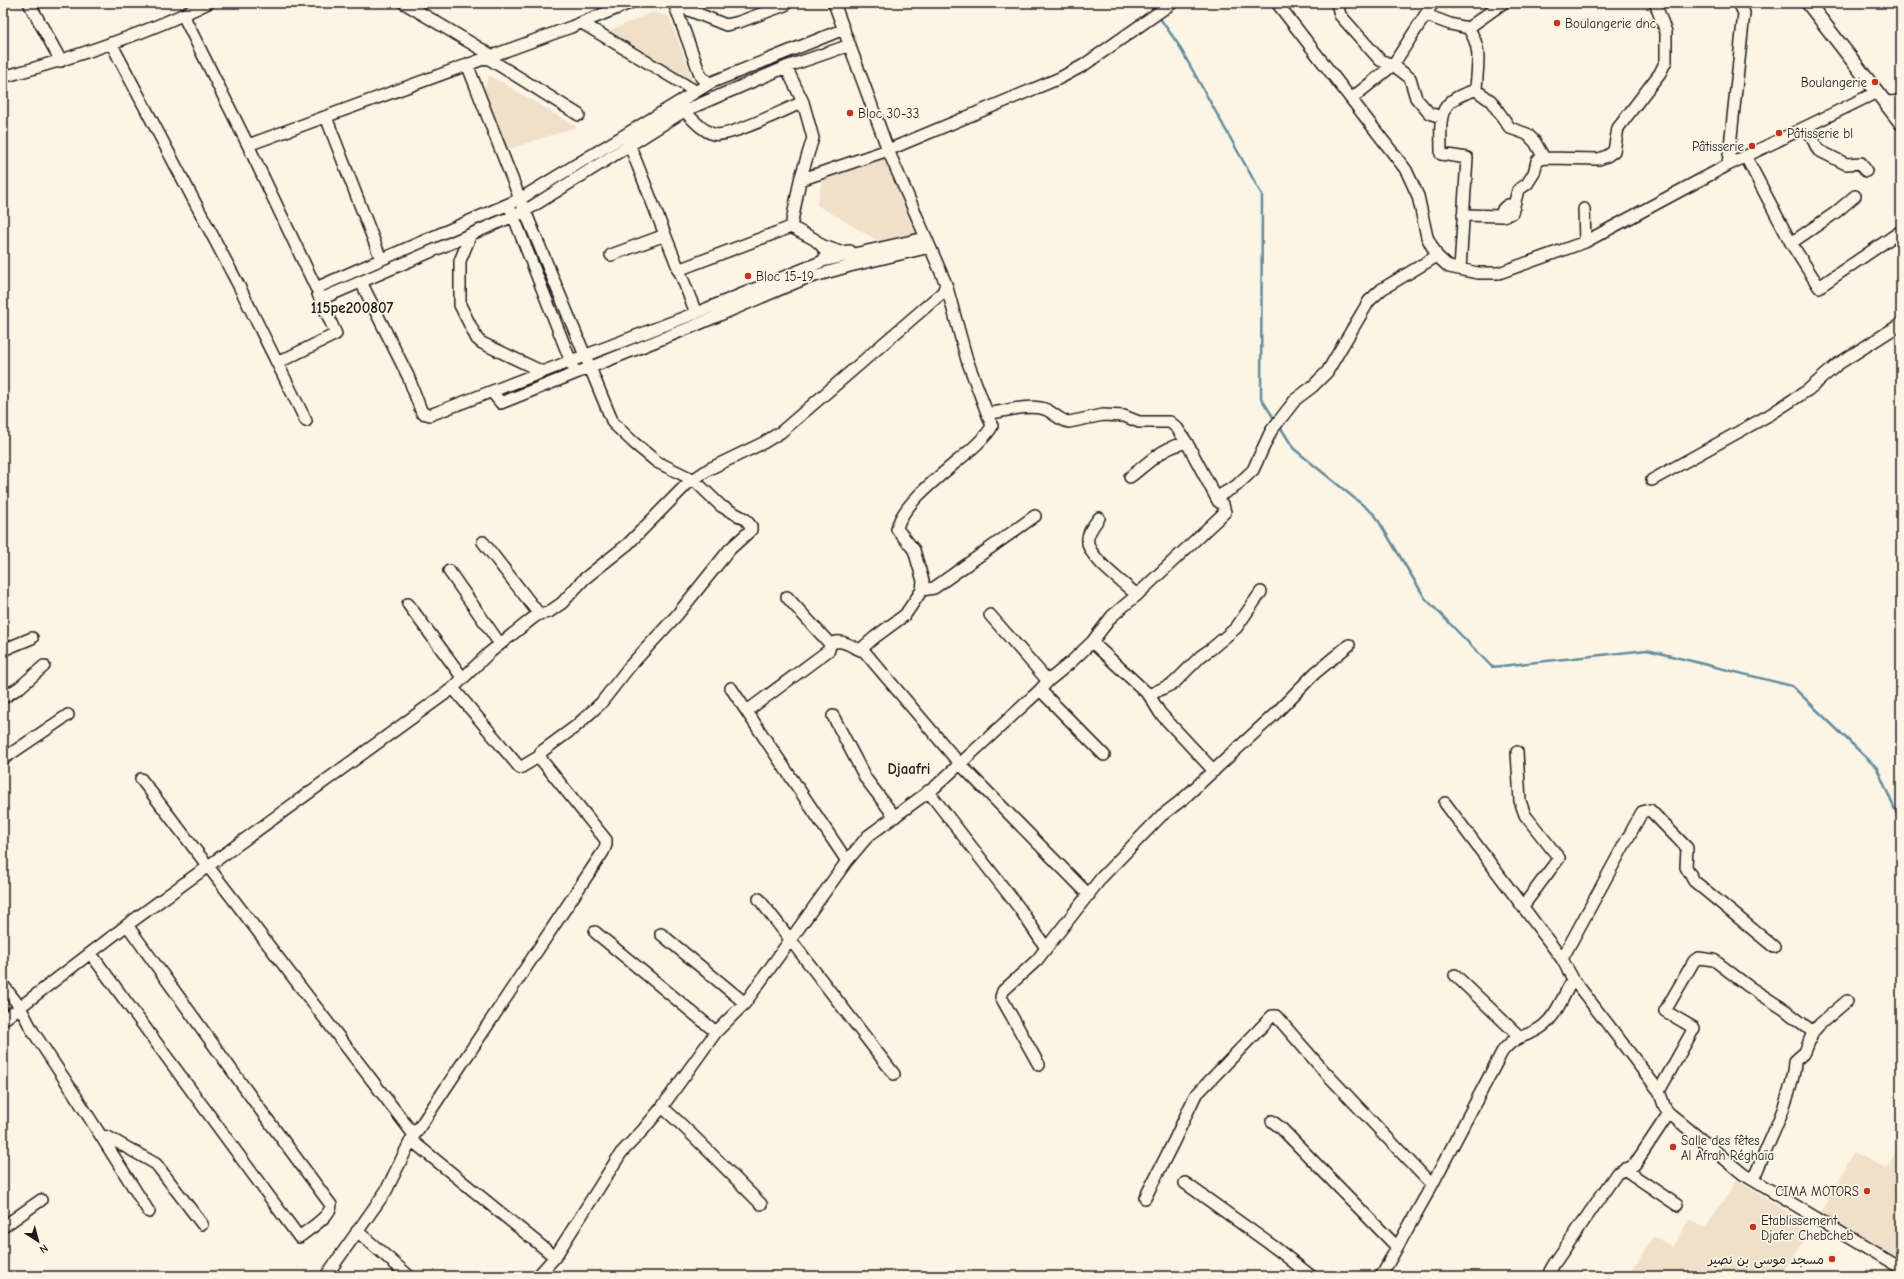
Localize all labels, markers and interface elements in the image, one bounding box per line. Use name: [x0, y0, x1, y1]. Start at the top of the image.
place label: Boulangerie dnc: [1565, 16, 1656, 31]
marker: Boulangerie dnc: [1552, 18, 1562, 28]
place label: Boulangerie: [1801, 75, 1867, 90]
marker: Boulangerie: [1870, 77, 1880, 87]
place label: Bloc 30-33: [858, 106, 919, 121]
marker: Bloc 30-33: [845, 108, 855, 118]
place label: Pâtisserie bl: [1787, 126, 1853, 141]
marker: Pâtisserie bl: [1774, 128, 1784, 138]
place label: Pâtisserie: [1692, 139, 1744, 154]
marker: Pâtisserie: [1747, 141, 1757, 151]
place label: Bloc 15-19: [756, 269, 814, 284]
marker: Bloc 15-19: [743, 271, 753, 281]
district label: 115pe200807: [311, 299, 394, 317]
district label: Djaafri: [887, 760, 931, 778]
place label: Salle des fêtes Al Afrah Réghaïa: [1681, 1133, 1774, 1163]
marker: Salle des fêtes Al Afrah Réghaïa: [1668, 1142, 1678, 1152]
place label: CIMA MOTORS: [1775, 1184, 1859, 1199]
marker: CIMA MOTORS: [1862, 1186, 1872, 1196]
place label: Etablissement Djafer Chebcheb: [1761, 1213, 1854, 1243]
north arrow: [18, 1221, 58, 1261]
marker: Etablissement Djafer Chebcheb: [1748, 1222, 1758, 1232]
text: N: [37, 1241, 50, 1256]
place label: مسجد موسى بن نصير: [1707, 1252, 1824, 1269]
marker: مسجد موسى بن نصير: [1827, 1254, 1837, 1264]

